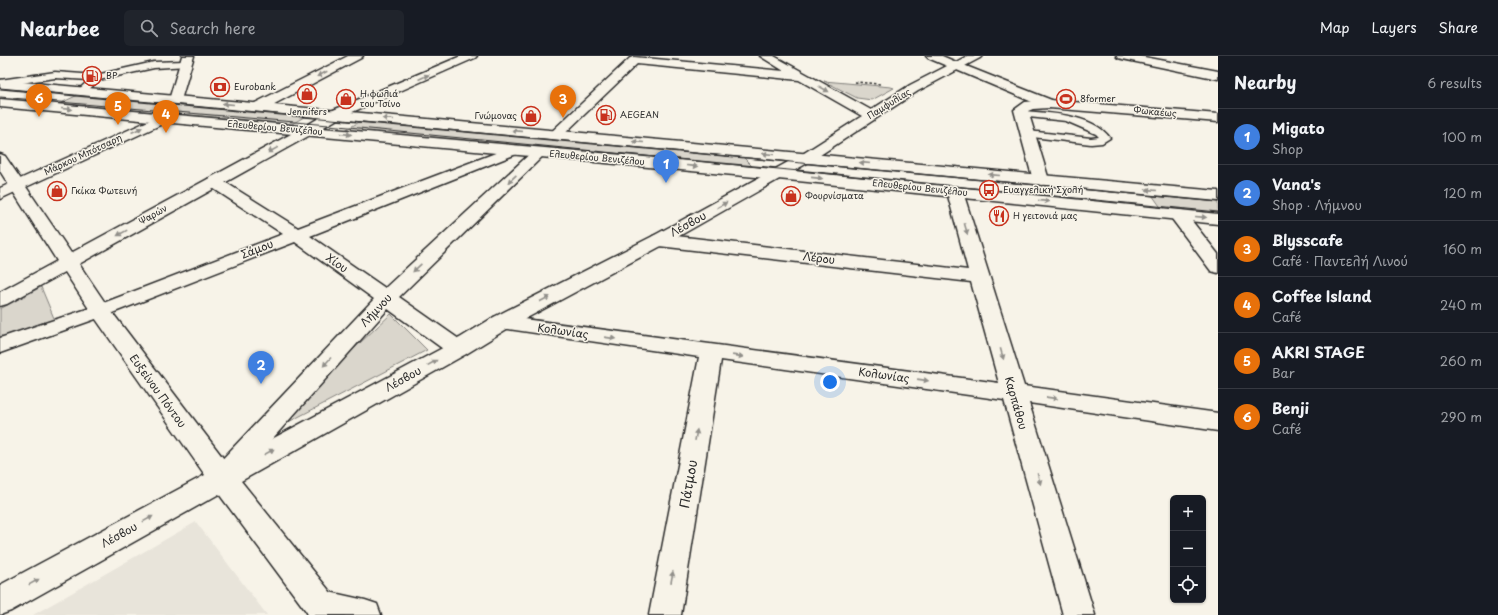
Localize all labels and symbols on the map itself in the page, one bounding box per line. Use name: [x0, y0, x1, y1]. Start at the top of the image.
fuel station icon: BP: [81, 65, 103, 87]
place label: BP: [106, 68, 118, 82]
one-way arrow: [317, 71, 328, 77]
one-way arrow: [418, 73, 430, 79]
bank icon: Eurobank: [209, 76, 231, 98]
place label: Eurobank: [234, 79, 276, 93]
shop icon: Jennifers: [296, 83, 318, 105]
pin: 6: [26, 84, 52, 117]
street label: Παμφυλίας: [864, 84, 913, 122]
pin: 3: [550, 85, 576, 118]
place label: Η φωλιά του Τσίνο: [360, 86, 400, 110]
one-way arrow: [818, 86, 830, 93]
shop icon: Η φωλιά του Τσίνο: [335, 88, 357, 110]
sports icon: 8former: [1055, 88, 1077, 110]
place label: 8former: [1080, 91, 1116, 105]
pin: 5: [105, 92, 131, 125]
pin: 4: [153, 100, 179, 133]
one-way arrow: [222, 101, 234, 108]
street label: Φωκαέως: [1133, 102, 1178, 120]
place label: Jennifers: [287, 104, 327, 118]
fuel station icon: AEGEAN: [595, 104, 617, 126]
one-way arrow: [61, 105, 73, 112]
shop icon: Γνώμονας: [520, 105, 542, 127]
place label: AEGEAN: [620, 107, 659, 121]
place label: Γνώμονας: [475, 108, 517, 122]
street label: Ελευθερίου Βενιζέλου: [227, 116, 323, 138]
one-way arrow: [382, 116, 394, 122]
one-way arrow: [132, 127, 144, 133]
one-way arrow: [511, 128, 523, 134]
street label: Μάρκου Μπότσαρη: [41, 130, 124, 178]
one-way arrow: [339, 131, 352, 138]
one-way arrow: [632, 139, 644, 146]
one-way arrow: [267, 146, 278, 153]
street label: Ελευθερίου Βενιζέλου: [549, 146, 645, 168]
pin: 1: [653, 150, 679, 183]
one-way arrow: [762, 151, 774, 158]
one-way arrow: [858, 160, 871, 167]
one-way arrow: [686, 163, 698, 170]
one-way arrow: [988, 172, 1000, 179]
one-way arrow: [507, 174, 517, 184]
one-way arrow: [811, 175, 823, 182]
street label: Ελευθερίου Βενιζέλου: [872, 175, 968, 199]
bus stop icon: Ευαγγελική Σχολή: [978, 179, 1000, 201]
shop icon: Γκίκα Φωτεινή: [46, 180, 68, 202]
place label: Ευαγγελική Σχολή: [1003, 182, 1083, 196]
place label: Γκίκα Φωτεινή: [71, 183, 137, 197]
shop icon: Φουρνίσματα: [780, 185, 802, 207]
one-way arrow: [1145, 187, 1157, 193]
place label: Φουρνίσματα: [805, 188, 864, 202]
one-way arrow: [1038, 198, 1050, 204]
street label: Ψαρών: [136, 201, 169, 228]
one-way arrow: [716, 202, 728, 209]
restaurant icon: Η γειτονιά μας: [988, 205, 1010, 227]
street label: Λέσβου: [666, 207, 709, 241]
place label: Η γειτονιά μας: [1013, 208, 1078, 222]
one-way arrow: [1195, 214, 1207, 220]
one-way arrow: [963, 223, 969, 235]
one-way arrow: [116, 229, 128, 236]
street label: Σάμου: [238, 235, 276, 263]
street label: Λέρου: [802, 247, 836, 268]
street label: Χίου: [323, 249, 352, 276]
one-way arrow: [413, 263, 422, 272]
street label: Λήμνου: [356, 289, 396, 330]
one-way arrow: [539, 296, 551, 303]
street label: Κολωνίας: [536, 319, 590, 343]
one-way arrow: [604, 335, 616, 341]
one-way arrow: [999, 348, 1005, 360]
street label: Ευξείνου Πόντου: [126, 350, 191, 431]
pin: 2: [248, 351, 274, 384]
one-way arrow: [732, 353, 745, 359]
one-way arrow: [323, 357, 332, 367]
one-way arrow: [426, 360, 438, 366]
street label: Λέσβου: [381, 362, 424, 396]
street label: Κολωνίας: [857, 363, 911, 387]
your location: [820, 372, 840, 392]
street label: Καρπάθου: [1001, 374, 1032, 431]
one-way arrow: [917, 377, 929, 383]
one-way arrow: [1046, 395, 1058, 401]
one-way arrow: [694, 429, 700, 441]
one-way arrow: [263, 449, 274, 455]
street label: Πάτμου: [674, 458, 701, 510]
one-way arrow: [1036, 473, 1042, 485]
one-way arrow: [142, 515, 154, 522]
street label: Λέσβου: [97, 518, 140, 552]
one-way arrow: [669, 570, 675, 583]
one-way arrow: [28, 578, 40, 585]

